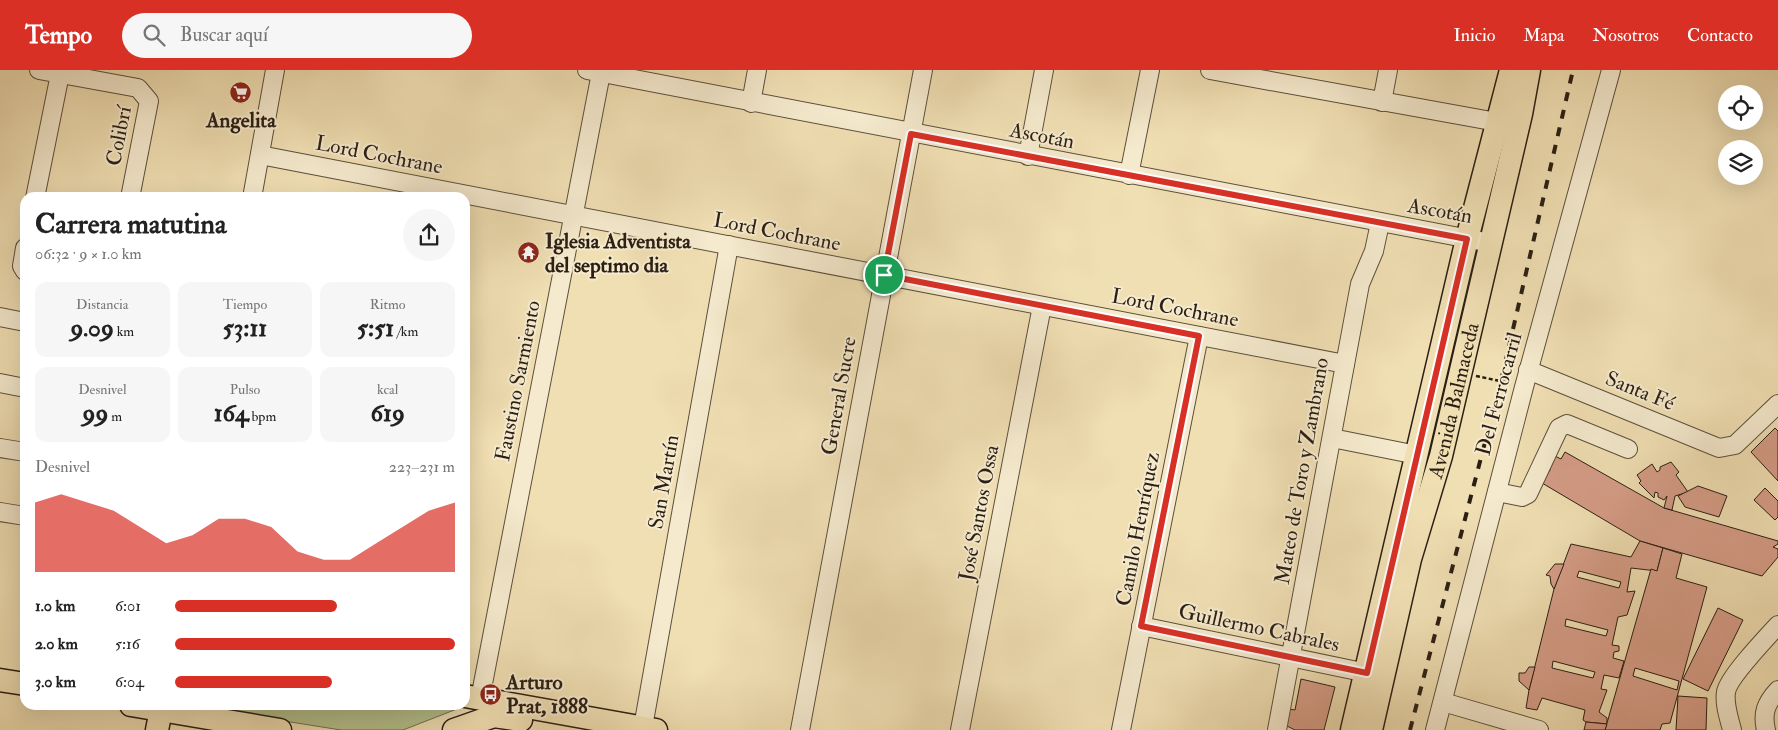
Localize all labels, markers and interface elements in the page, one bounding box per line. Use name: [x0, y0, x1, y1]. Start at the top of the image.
search box: [122, 13, 472, 58]
text: Tempo: [25, 20, 92, 51]
icon: search: [140, 21, 168, 49]
text: Buscar aquí: [180, 23, 268, 47]
text: Inicio: [1453, 24, 1495, 47]
text: Mapa: [1523, 24, 1565, 47]
text: Nosotros: [1593, 24, 1659, 47]
text: Contacto: [1687, 24, 1753, 47]
supermarket icon: Angelita: [229, 81, 253, 105]
map controls: [1718, 85, 1763, 185]
button: locate: [1718, 85, 1763, 130]
street label: Colibrí: [100, 103, 138, 168]
place label: Angelita: [205, 107, 277, 134]
street label: Ascotán: [1006, 116, 1077, 156]
street label: Lord Cochrane: [313, 129, 445, 181]
button: layers: [1718, 140, 1763, 185]
street label: Ascotán: [1405, 192, 1475, 230]
street label: Lord Cochrane: [711, 206, 843, 258]
text: Carrera matutina: [35, 207, 226, 242]
button: share: [403, 209, 455, 261]
place label: Iglesia Adventista del septimo dia: [545, 228, 692, 279]
temple icon: Iglesia Adventista del septimo dia: [517, 241, 541, 265]
text: 06:32 · 9 × 1.0 km: [35, 244, 142, 264]
pin: [863, 254, 905, 296]
icon: arrive: [870, 261, 898, 289]
street label: Lord Cochrane: [1109, 282, 1241, 334]
text: Distancia: [76, 296, 129, 313]
text: Tiempo: [223, 296, 267, 313]
text: Ritmo: [370, 296, 406, 313]
street label: Faustino Sarmiento: [489, 298, 547, 464]
text: 9.09: [70, 313, 114, 344]
text: 53:11: [223, 313, 267, 344]
text: 5:51: [357, 313, 394, 344]
street label: Avenida Balmaceda: [1421, 320, 1485, 482]
text: km: [114, 323, 134, 340]
text: /km: [394, 323, 418, 340]
street label: Del Ferrocarril: [1470, 329, 1529, 459]
street label: General Sucre: [815, 334, 863, 457]
street label: Mateo de Toro y Zambrano: [1269, 356, 1335, 586]
street label: Santa Fé: [1601, 365, 1679, 417]
text: Desnivel: [78, 381, 126, 398]
text: Pulso: [230, 381, 260, 398]
text: kcal: [377, 381, 398, 398]
text: 99: [83, 398, 108, 429]
text: 164: [214, 398, 249, 429]
text: 619: [371, 398, 405, 429]
text: m: [108, 408, 122, 425]
text: bpm: [249, 408, 276, 425]
street label: San Martín: [642, 432, 686, 531]
street label: José Santos Ossa: [952, 442, 1006, 584]
street label: Camilo Henríquez: [1110, 450, 1166, 608]
text: Desnivel: [35, 457, 90, 477]
text: 223–231 m: [389, 457, 455, 477]
text: 1.0 km: [35, 596, 75, 616]
text: 6:01: [115, 596, 141, 616]
street label: Guillermo Cabrales: [1176, 598, 1342, 658]
text: 2.0 km: [35, 634, 78, 654]
text: 5:16: [115, 634, 140, 654]
place label: Arturo Prat, 1888: [505, 669, 588, 720]
text: 3.0 km: [35, 672, 76, 692]
text: 6:04: [115, 672, 144, 692]
bus stop icon: Arturo Prat, 1888: [478, 682, 502, 706]

